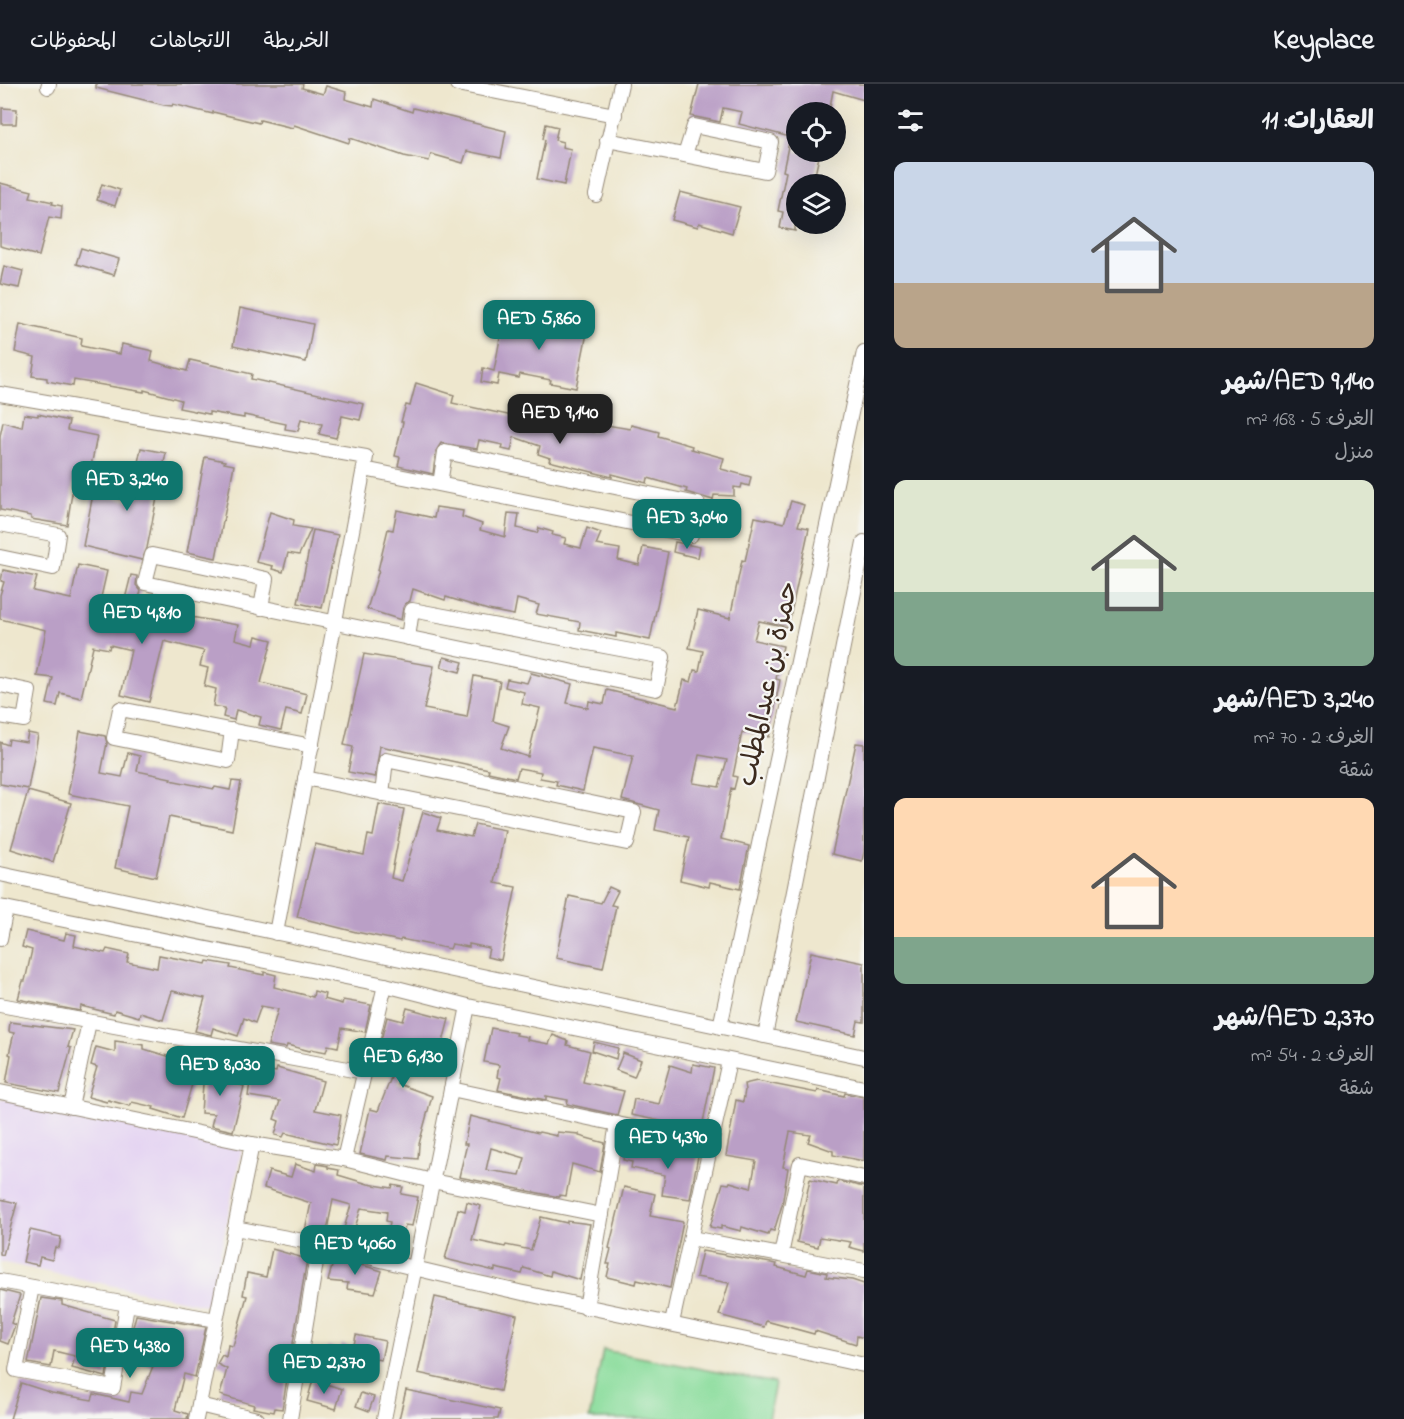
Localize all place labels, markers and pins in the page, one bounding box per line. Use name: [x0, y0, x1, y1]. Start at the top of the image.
pin: AED 5,860: [470, 300, 608, 351]
pin: AED 9,140: [491, 394, 629, 445]
pin: AED 3,240: [58, 461, 196, 512]
pin: AED 3,040: [618, 499, 756, 550]
pin: AED 4,810: [73, 594, 211, 645]
pin: AED 6,130: [334, 1038, 472, 1089]
pin: AED 8,030: [151, 1046, 289, 1097]
pin: AED 4,390: [599, 1119, 737, 1170]
pin: AED 4,060: [286, 1225, 424, 1276]
pin: AED 4,380: [61, 1328, 199, 1379]
pin: AED 2,370: [255, 1344, 393, 1395]

